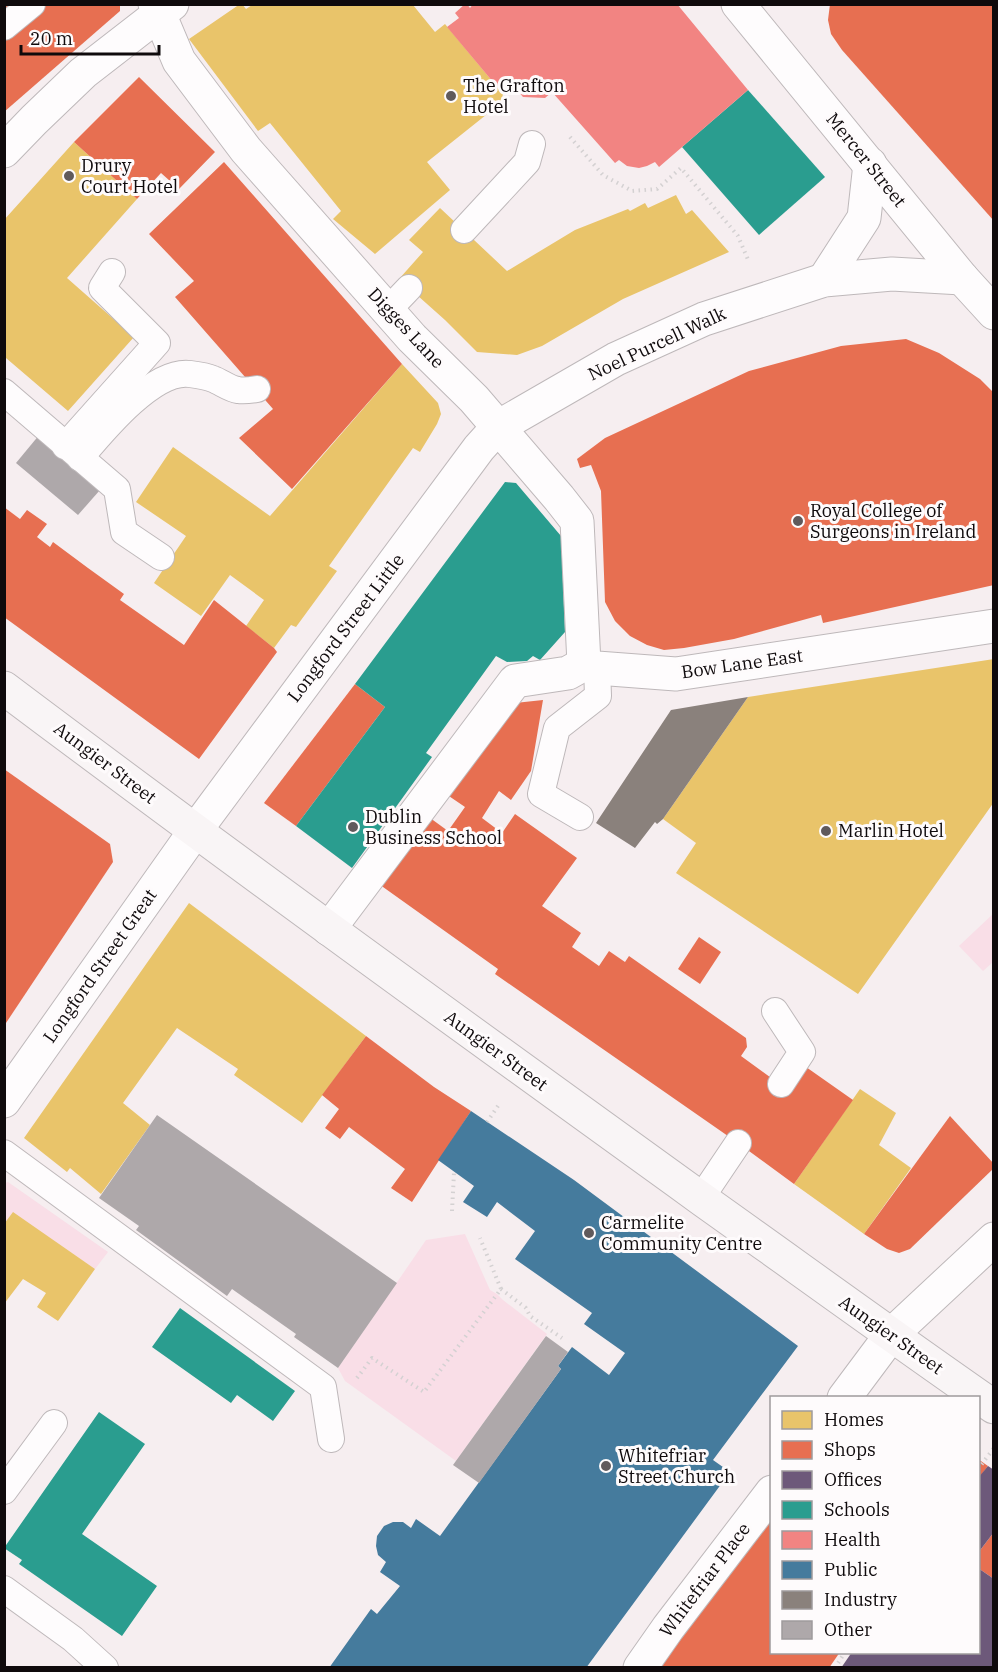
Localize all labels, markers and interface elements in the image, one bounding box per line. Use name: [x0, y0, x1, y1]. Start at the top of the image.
scale bar: [21, 18, 159, 56]
text: 20 m: [30, 27, 73, 50]
place label: The Grafton Hotel: [463, 74, 565, 118]
marker: The Grafton Hotel: [444, 89, 458, 103]
street label: Mercer Street: [821, 108, 911, 212]
place label: Drury Court Hotel: [81, 154, 178, 198]
marker: Drury Court Hotel: [62, 169, 76, 183]
street label: Digges Lane: [363, 282, 450, 373]
street label: Noel Purcell Walk: [584, 301, 730, 386]
place label: Royal College of Surgeons in Ireland: [810, 499, 977, 543]
marker: Royal College of Surgeons in Ireland: [791, 514, 805, 528]
street label: Longford Street Little: [282, 549, 409, 707]
street label: Bow Lane East: [680, 644, 804, 683]
street label: Aungier Street: [49, 717, 161, 809]
place label: Dublin Business School: [365, 805, 502, 849]
place label: Marlin Hotel: [838, 819, 944, 842]
marker: Dublin Business School: [346, 820, 360, 834]
marker: Marlin Hotel: [819, 824, 833, 838]
street label: Longford Street Great: [38, 884, 161, 1047]
street label: Aungier Street: [440, 1005, 553, 1096]
place label: Carmelite Community Centre: [601, 1211, 762, 1255]
marker: Carmelite Community Centre: [582, 1226, 596, 1240]
street label: Aungier Street: [835, 1290, 948, 1379]
legend: [770, 1396, 980, 1654]
text: Homes: [824, 1408, 884, 1431]
text: Shops: [824, 1438, 876, 1461]
place label: Whitefriar Street Church: [618, 1444, 735, 1488]
marker: Whitefriar Street Church: [599, 1459, 613, 1473]
text: Offices: [824, 1468, 882, 1491]
text: Schools: [824, 1498, 890, 1521]
street label: Whitefriar Place: [654, 1518, 755, 1641]
text: Health: [824, 1528, 881, 1551]
text: Public: [824, 1558, 878, 1581]
text: Industry: [824, 1588, 897, 1611]
text: Other: [824, 1618, 872, 1641]

